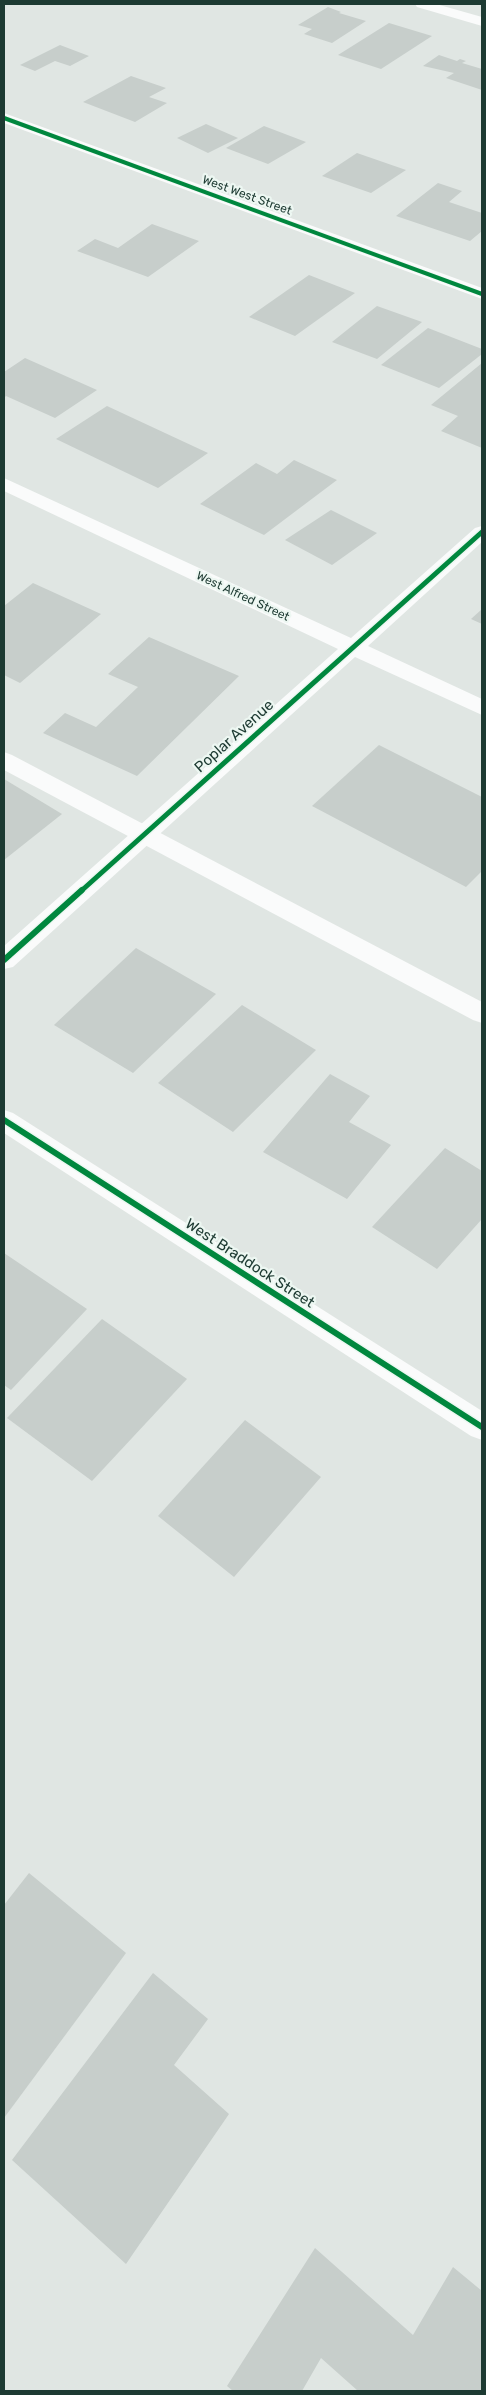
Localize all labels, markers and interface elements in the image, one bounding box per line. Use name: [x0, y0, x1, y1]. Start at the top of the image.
street label: West West Street: [200, 172, 294, 218]
street label: West Alfred Street: [194, 568, 292, 624]
street label: Poplar Avenue: [191, 696, 277, 776]
street label: West Braddock Street: [182, 1214, 318, 1312]

